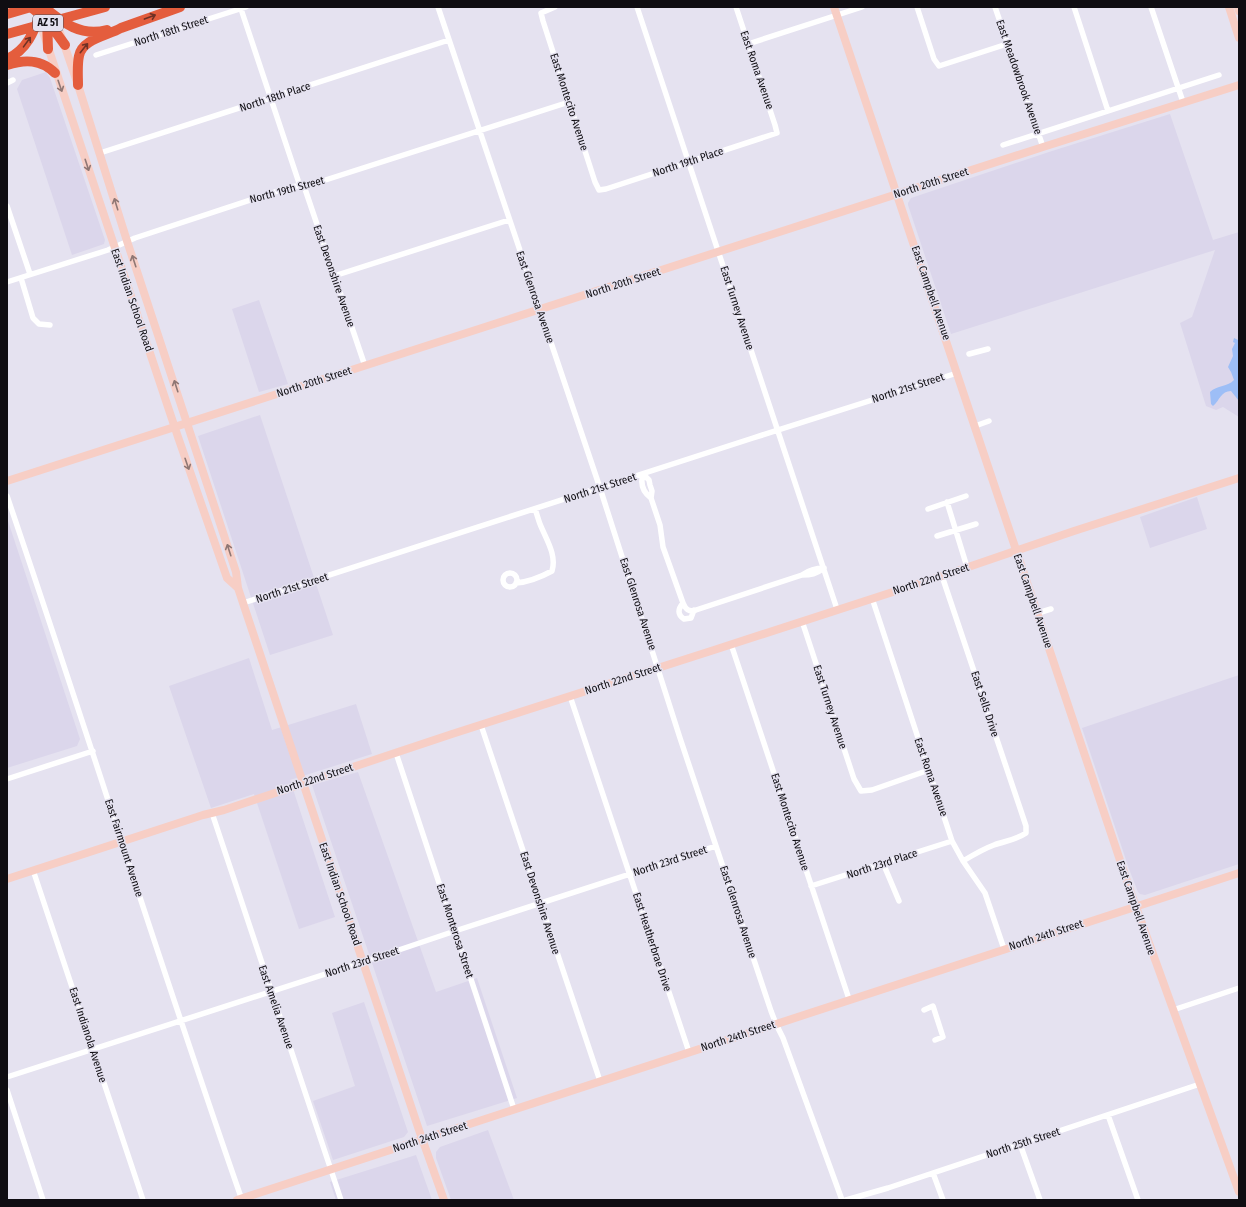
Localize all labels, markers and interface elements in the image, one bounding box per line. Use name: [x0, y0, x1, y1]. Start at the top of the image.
street label: North 18th Street: [132, 13, 210, 49]
one-way arrow: [144, 13, 156, 21]
road number: AZ 51: [33, 15, 63, 31]
street label: East Meadowbrook Avenue: [993, 18, 1045, 136]
street label: East Roma Avenue: [737, 29, 777, 111]
one-way arrow: [23, 37, 31, 48]
one-way arrow: [80, 42, 89, 53]
street label: East Montecito Avenue: [547, 52, 591, 152]
street label: North 18th Place: [238, 79, 312, 115]
one-way arrow: [57, 80, 65, 92]
street label: North 19th Place: [651, 144, 725, 180]
one-way arrow: [84, 158, 91, 171]
street label: North 20th Street: [892, 165, 970, 201]
street label: North 19th Street: [248, 174, 326, 206]
one-way arrow: [112, 198, 119, 211]
street label: East Devonshire Avenue: [310, 223, 358, 329]
street label: East Campbell Avenue: [909, 244, 953, 342]
street label: East Indian School Road: [108, 247, 156, 353]
street label: East Glenrosa Avenue: [513, 249, 557, 345]
one-way arrow: [130, 255, 137, 268]
street label: North 20th Street: [584, 265, 662, 301]
street label: East Turney Avenue: [717, 265, 757, 351]
street label: North 20th Street: [275, 364, 353, 400]
street label: North 21st Street: [870, 370, 946, 406]
one-way arrow: [171, 380, 179, 392]
one-way arrow: [184, 458, 192, 470]
street label: North 21st Street: [562, 470, 638, 506]
one-way arrow: [225, 545, 233, 557]
street label: East Campbell Avenue: [1011, 552, 1055, 650]
street label: East Glenrosa Avenue: [617, 556, 659, 652]
street label: North 22nd Street: [891, 560, 971, 597]
street label: North 21st Street: [254, 570, 330, 606]
street label: North 22nd Street: [583, 660, 663, 697]
street label: East Turney Avenue: [810, 664, 850, 750]
street label: East Sells Drive: [968, 669, 1002, 739]
street label: East Roma Avenue: [911, 736, 951, 818]
street label: North 22nd Street: [275, 760, 355, 797]
street label: East Montecito Avenue: [768, 772, 812, 872]
street label: East Fairmount Avenue: [102, 797, 146, 899]
street label: East Indian School Road: [316, 841, 364, 947]
street label: North 23rd Street: [631, 843, 709, 879]
street label: North 23rd Place: [845, 846, 919, 882]
street label: East Devonshire Avenue: [517, 850, 563, 956]
street label: East Campbell Avenue: [1114, 859, 1158, 957]
street label: East Glenrosa Avenue: [717, 864, 759, 960]
street label: East Monterosa Street: [434, 882, 477, 980]
street label: East Heatherbrae Drive: [630, 891, 674, 993]
street label: North 24th Street: [1007, 917, 1085, 953]
street label: North 23rd Street: [323, 944, 401, 980]
street label: East Amelia Avenue: [256, 963, 296, 1051]
street label: East Indianola Avenue: [66, 986, 110, 1084]
street label: North 24th Street: [699, 1018, 777, 1054]
street label: North 24th Street: [391, 1119, 469, 1155]
street label: North 25th Street: [984, 1125, 1062, 1161]

